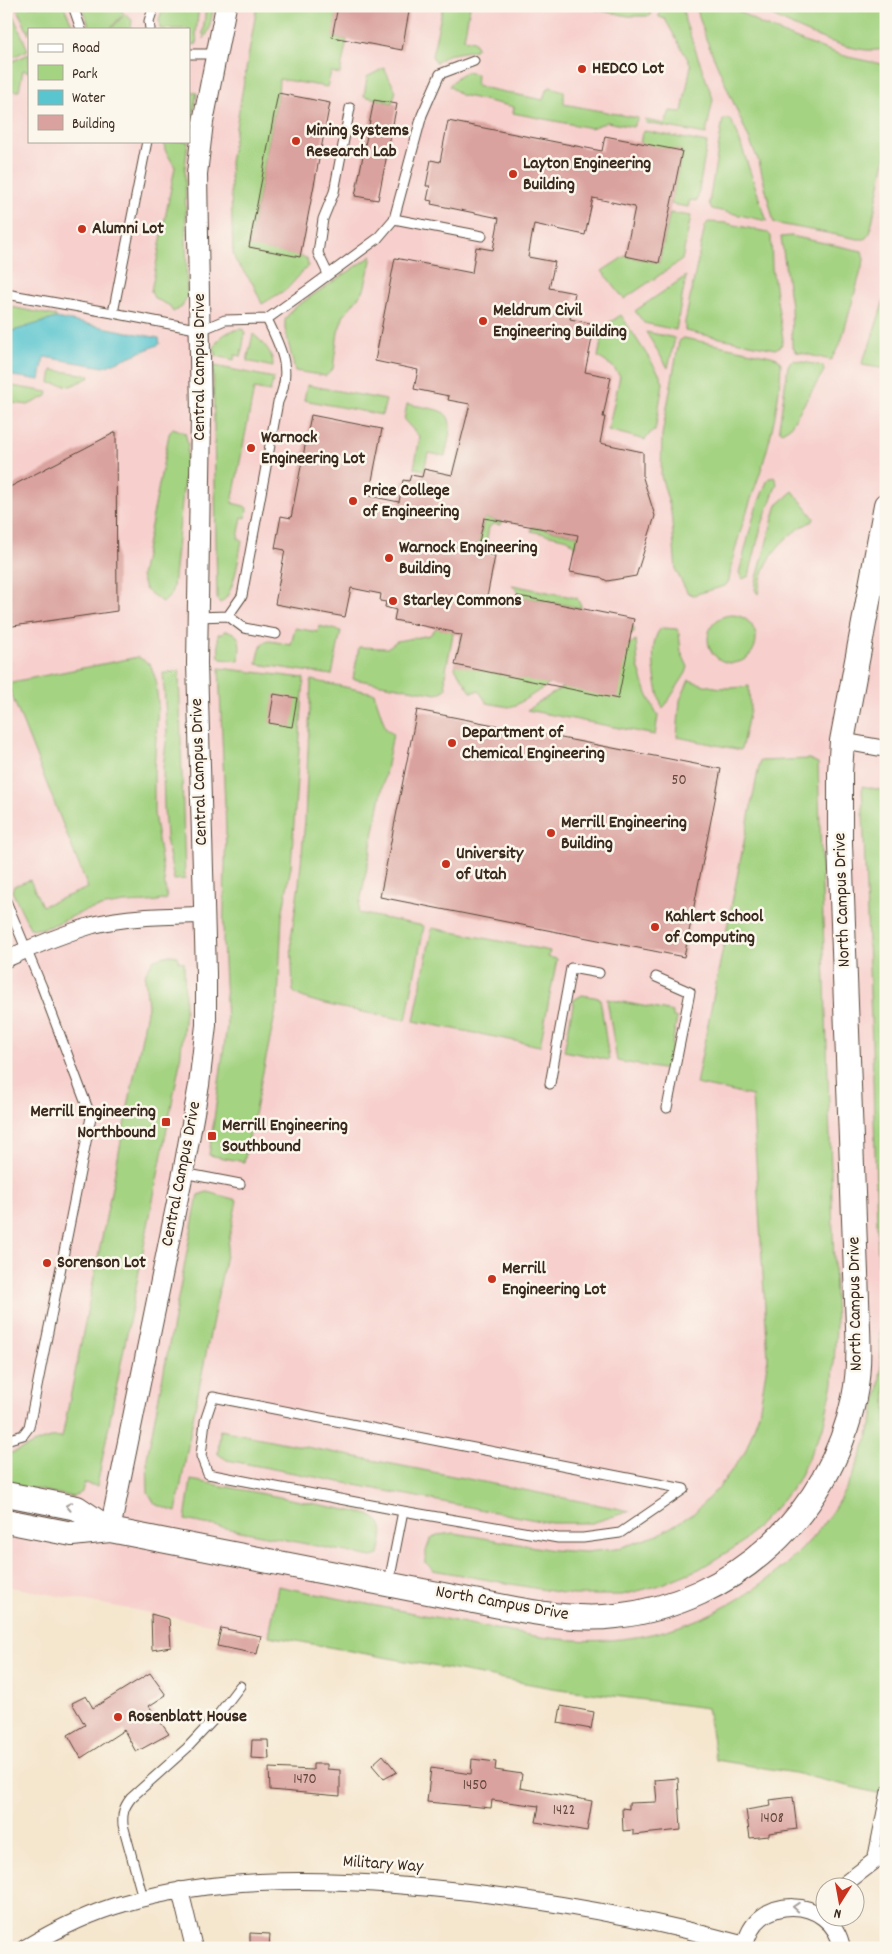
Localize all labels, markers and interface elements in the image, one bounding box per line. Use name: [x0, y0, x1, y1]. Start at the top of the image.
legend: [28, 28, 190, 142]
text: Road: [72, 38, 100, 60]
place label: HEDCO Lot: [592, 57, 664, 82]
marker: HEDCO Lot: [576, 63, 588, 75]
text: Park: [72, 64, 98, 86]
text: Water: [72, 88, 106, 110]
text: Building: [72, 114, 115, 136]
place label: Mining Systems Research Lab: [306, 119, 410, 165]
marker: Mining Systems Research Lab: [290, 135, 302, 147]
place label: Layton Engineering Building: [523, 152, 651, 198]
marker: Layton Engineering Building: [507, 168, 519, 180]
place label: Alumni Lot: [92, 217, 164, 242]
marker: Alumni Lot: [76, 223, 88, 235]
street label: Central Campus Drive: [188, 293, 213, 441]
place label: Meldrum Civil Engineering Building: [493, 299, 627, 345]
marker: Meldrum Civil Engineering Building: [477, 315, 489, 327]
place label: Warnock Engineering Lot: [261, 426, 365, 472]
marker: Warnock Engineering Lot: [245, 442, 257, 454]
place label: Price College of Engineering: [363, 479, 460, 525]
marker: Price College of Engineering: [347, 495, 359, 507]
place label: Warnock Engineering Building: [399, 536, 538, 582]
marker: Warnock Engineering Building: [383, 552, 395, 564]
place label: Starley Commons: [403, 589, 522, 614]
marker: Starley Commons: [387, 595, 399, 607]
street label: Central Campus Drive: [185, 698, 215, 846]
place label: Department of Chemical Engineering: [462, 721, 605, 767]
marker: Department of Chemical Engineering: [446, 737, 458, 749]
house number: 50: [671, 770, 687, 792]
place label: Merrill Engineering Building: [561, 811, 687, 857]
marker: Merrill Engineering Building: [545, 827, 557, 839]
street label: North Campus Drive: [828, 832, 858, 968]
place label: University of Utah: [456, 842, 524, 888]
marker: University of Utah: [440, 858, 452, 870]
place label: Kahlert School of Computing: [665, 905, 764, 951]
marker: Kahlert School of Computing: [649, 921, 661, 933]
street label: Central Campus Drive: [156, 1099, 208, 1249]
place label: Merrill Engineering Northbound: [30, 1100, 156, 1146]
place label: Merrill Engineering Southbound: [222, 1114, 348, 1160]
marker: Merrill Engineering Northbound: [160, 1116, 172, 1128]
marker: Merrill Engineering Southbound: [206, 1130, 218, 1142]
street label: North Campus Drive: [842, 1236, 870, 1372]
place label: Sorenson Lot: [57, 1251, 146, 1276]
marker: Sorenson Lot: [41, 1257, 53, 1269]
place label: Merrill Engineering Lot: [502, 1257, 606, 1303]
marker: Merrill Engineering Lot: [486, 1273, 498, 1285]
one-way arrow: [64, 1501, 73, 1512]
street label: North Campus Drive: [433, 1580, 571, 1628]
place label: Rosenblatt House: [128, 1705, 247, 1730]
marker: Rosenblatt House: [112, 1711, 124, 1723]
house number: 1470: [293, 1769, 317, 1791]
house number: 1450: [463, 1775, 487, 1797]
house number: 1422: [553, 1800, 575, 1822]
house number: 1408: [760, 1808, 784, 1830]
street label: Military Way: [342, 1850, 425, 1880]
north arrow: [814, 1876, 864, 1926]
one-way arrow: [792, 1902, 800, 1913]
text: N: [833, 1902, 843, 1923]

